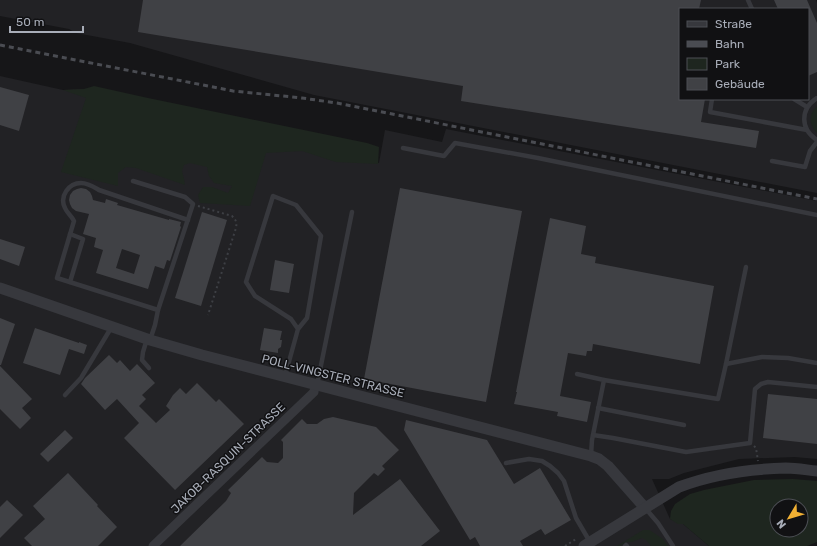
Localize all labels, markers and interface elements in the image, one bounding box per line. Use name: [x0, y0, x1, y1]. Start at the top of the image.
scale bar: [10, 8, 83, 34]
legend: [679, 8, 809, 100]
text: 50 m: [16, 15, 44, 29]
text: Straße: [715, 17, 752, 31]
text: Bahn: [715, 37, 744, 51]
text: Park: [715, 57, 741, 71]
text: Gebäude: [715, 77, 765, 91]
street label: POLL-VINGSTER STRASSE: [260, 352, 406, 400]
street label: JAKOB-RASQUIN-STRASSE: [168, 400, 288, 516]
north arrow: [769, 498, 809, 538]
text: N: [774, 517, 789, 531]

